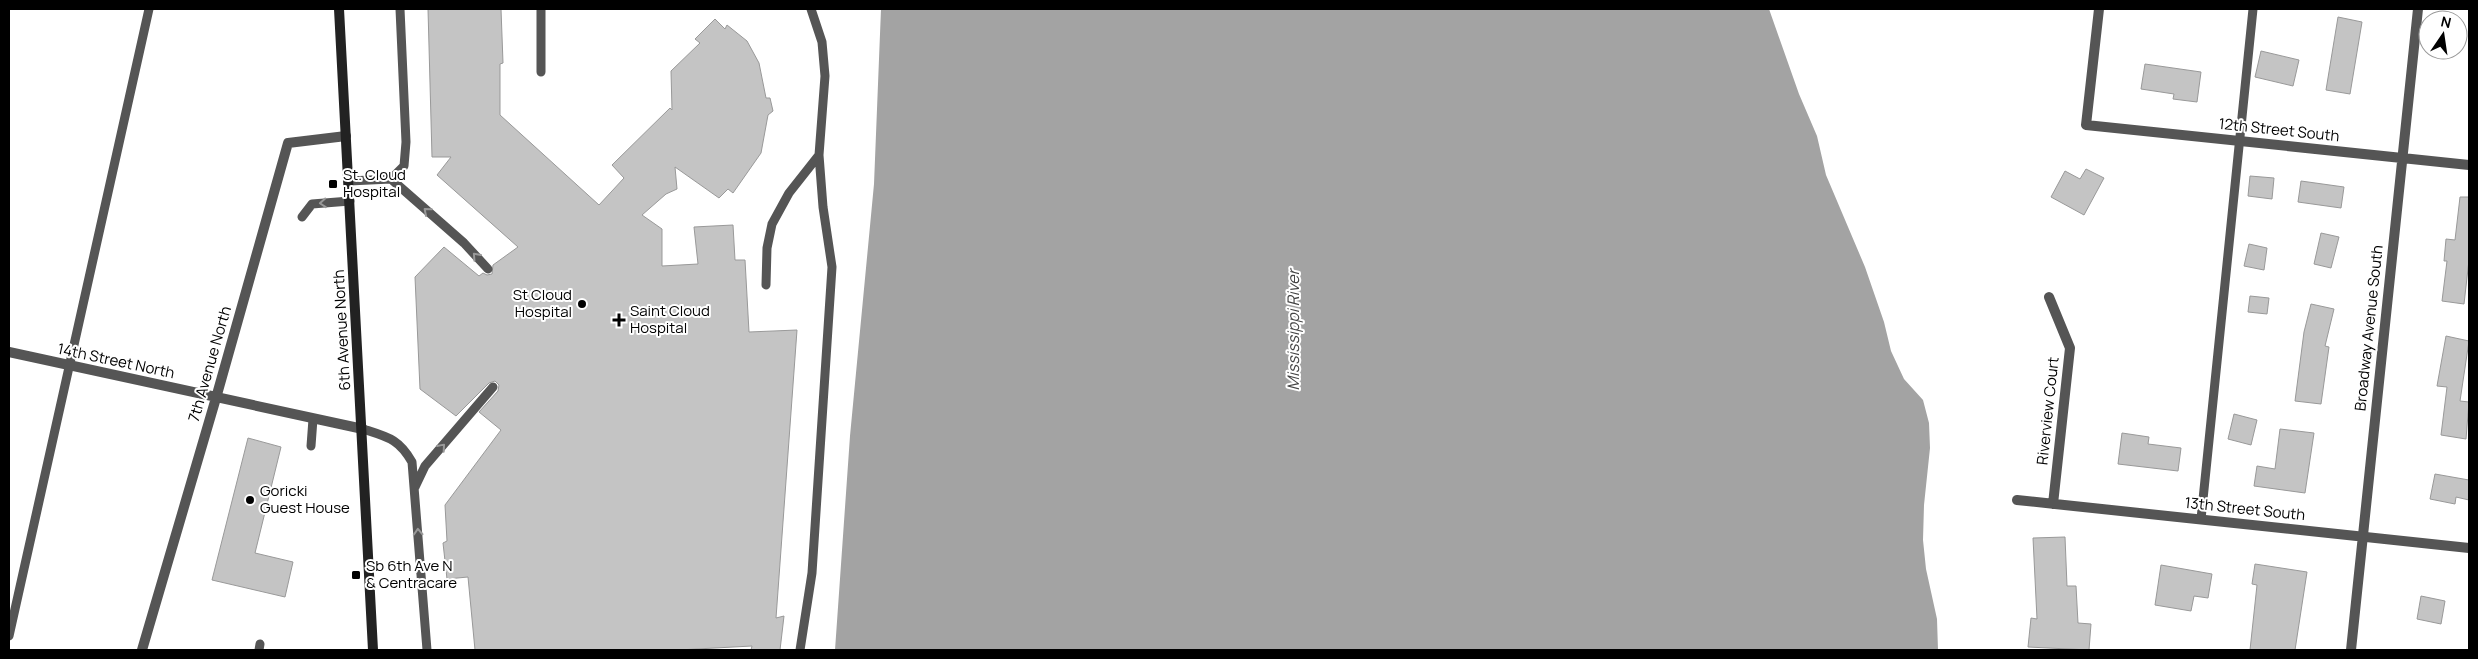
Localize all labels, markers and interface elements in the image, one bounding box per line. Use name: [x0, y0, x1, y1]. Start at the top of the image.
north arrow: [2418, 10, 2468, 60]
text: N: [2439, 11, 2453, 32]
street label: 12th Street South: [2218, 113, 2341, 146]
place label: St. Cloud Hospital: [343, 164, 406, 202]
marker: St. Cloud Hospital: [327, 178, 339, 190]
one-way arrow: [318, 197, 326, 208]
one-way arrow: [424, 208, 433, 217]
street label: Broadway Avenue South: [2349, 244, 2388, 412]
one-way arrow: [473, 253, 482, 262]
water label: Mississippi River: [1282, 267, 1304, 390]
street label: 6th Avenue North: [328, 269, 355, 391]
place label: St Cloud Hospital: [513, 284, 572, 322]
marker: St Cloud Hospital: [576, 298, 588, 310]
place label: Saint Cloud Hospital: [630, 300, 710, 338]
street label: 7th Avenue North: [183, 304, 236, 424]
marker: Saint Cloud Hospital: [612, 313, 626, 327]
street label: 14th Street North: [56, 338, 177, 383]
street label: Riverview Court: [2031, 356, 2064, 466]
one-way arrow: [436, 443, 445, 452]
place label: Goricki Guest House: [260, 480, 350, 518]
street label: 13th Street South: [2184, 492, 2306, 525]
marker: Goricki Guest House: [244, 494, 256, 506]
one-way arrow: [412, 528, 423, 536]
place label: Sb 6th Ave N & Centracare: [366, 555, 457, 593]
marker: Sb 6th Ave N & Centracare: [350, 569, 362, 581]

